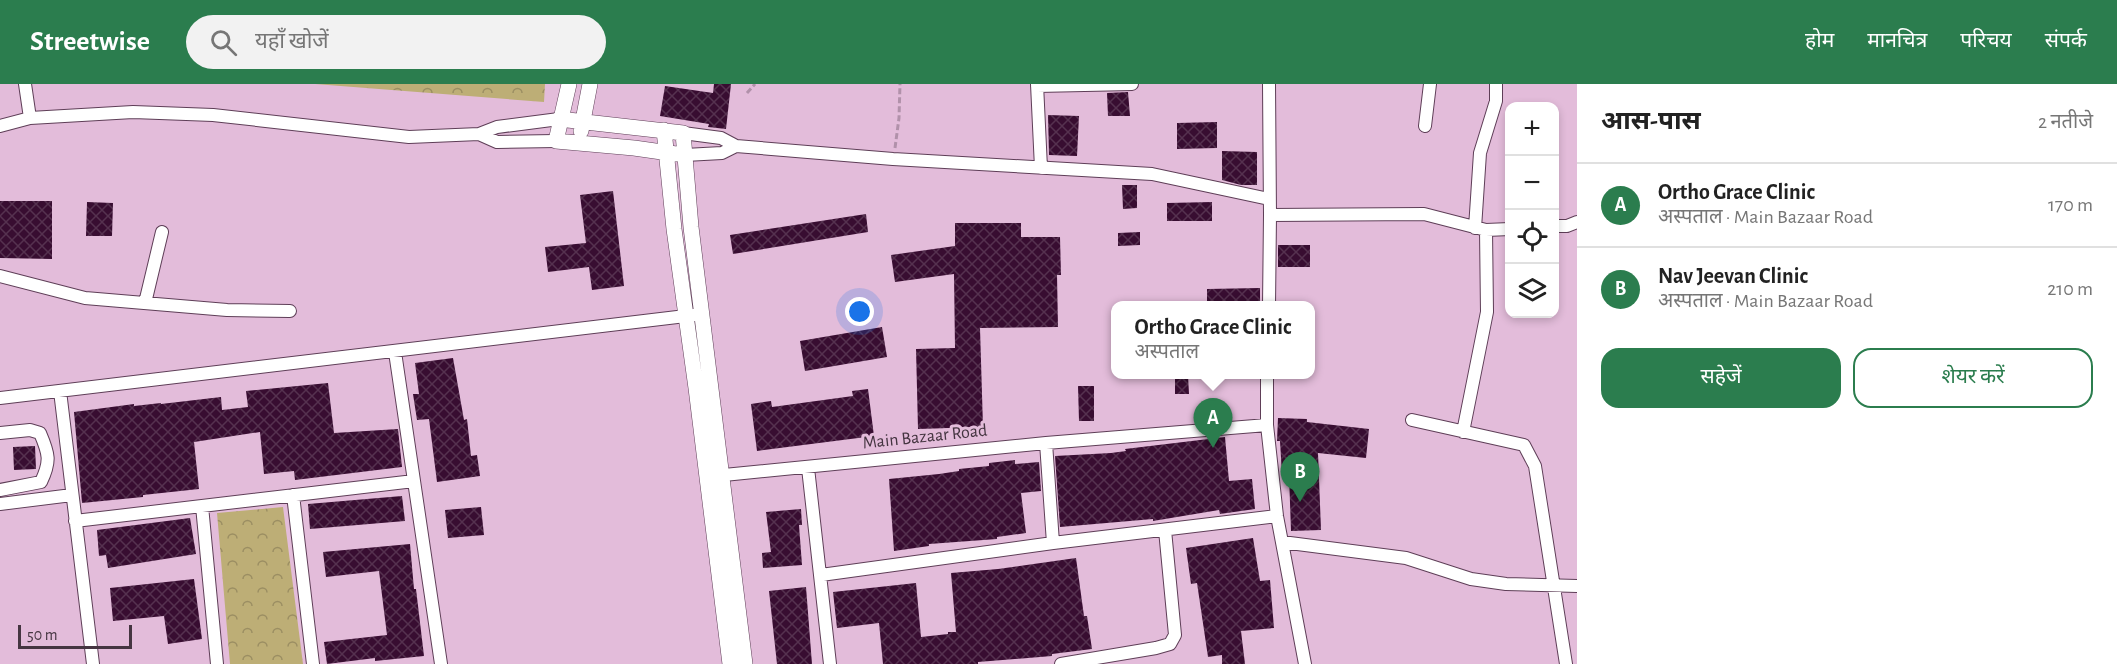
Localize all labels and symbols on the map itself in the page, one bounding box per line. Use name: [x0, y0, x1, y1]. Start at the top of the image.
your location: [845, 297, 874, 326]
pin: A: [1194, 398, 1232, 448]
street label: Main Bazaar Road: [862, 421, 988, 453]
pin: B: [1280, 452, 1320, 502]
scale bar: [18, 622, 132, 650]

